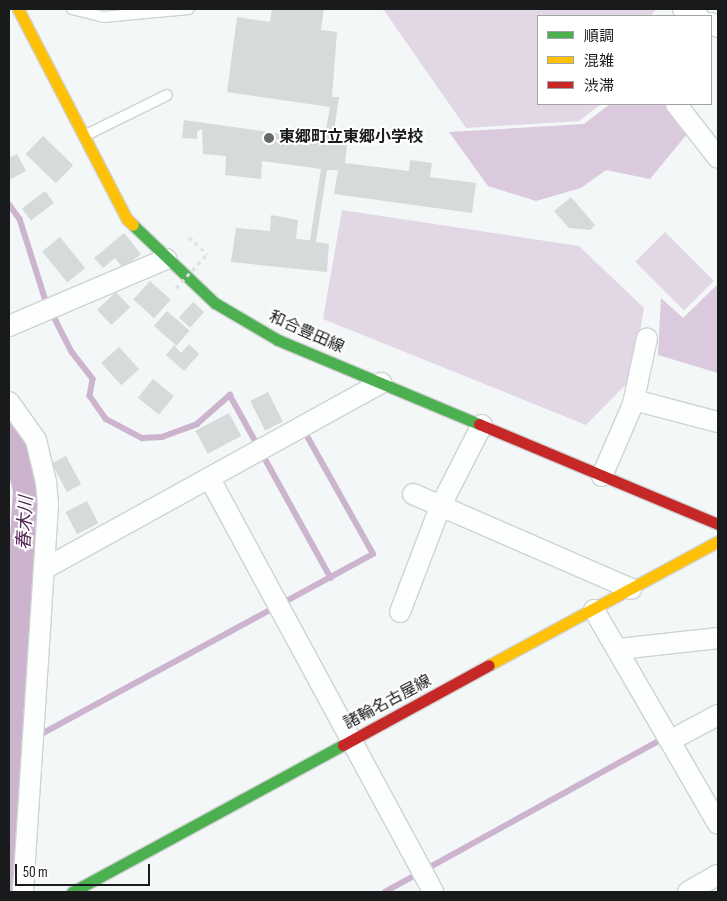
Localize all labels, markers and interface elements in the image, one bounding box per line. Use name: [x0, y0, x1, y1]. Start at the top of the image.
legend: [537, 15, 712, 105]
text: 順調: [584, 27, 614, 46]
text: 混雑: [584, 52, 614, 71]
text: 渋滞: [584, 77, 614, 96]
place label: 東郷町立東郷小学校: [279, 128, 423, 148]
marker: 東郷町立東郷小学校: [263, 132, 275, 144]
street label: 和合豊田線: [266, 308, 346, 358]
water label: 春木川: [14, 495, 38, 551]
street label: 諸輪名古屋線: [341, 672, 435, 734]
scale bar: [18, 854, 152, 886]
text: 50 m: [23, 863, 48, 882]

